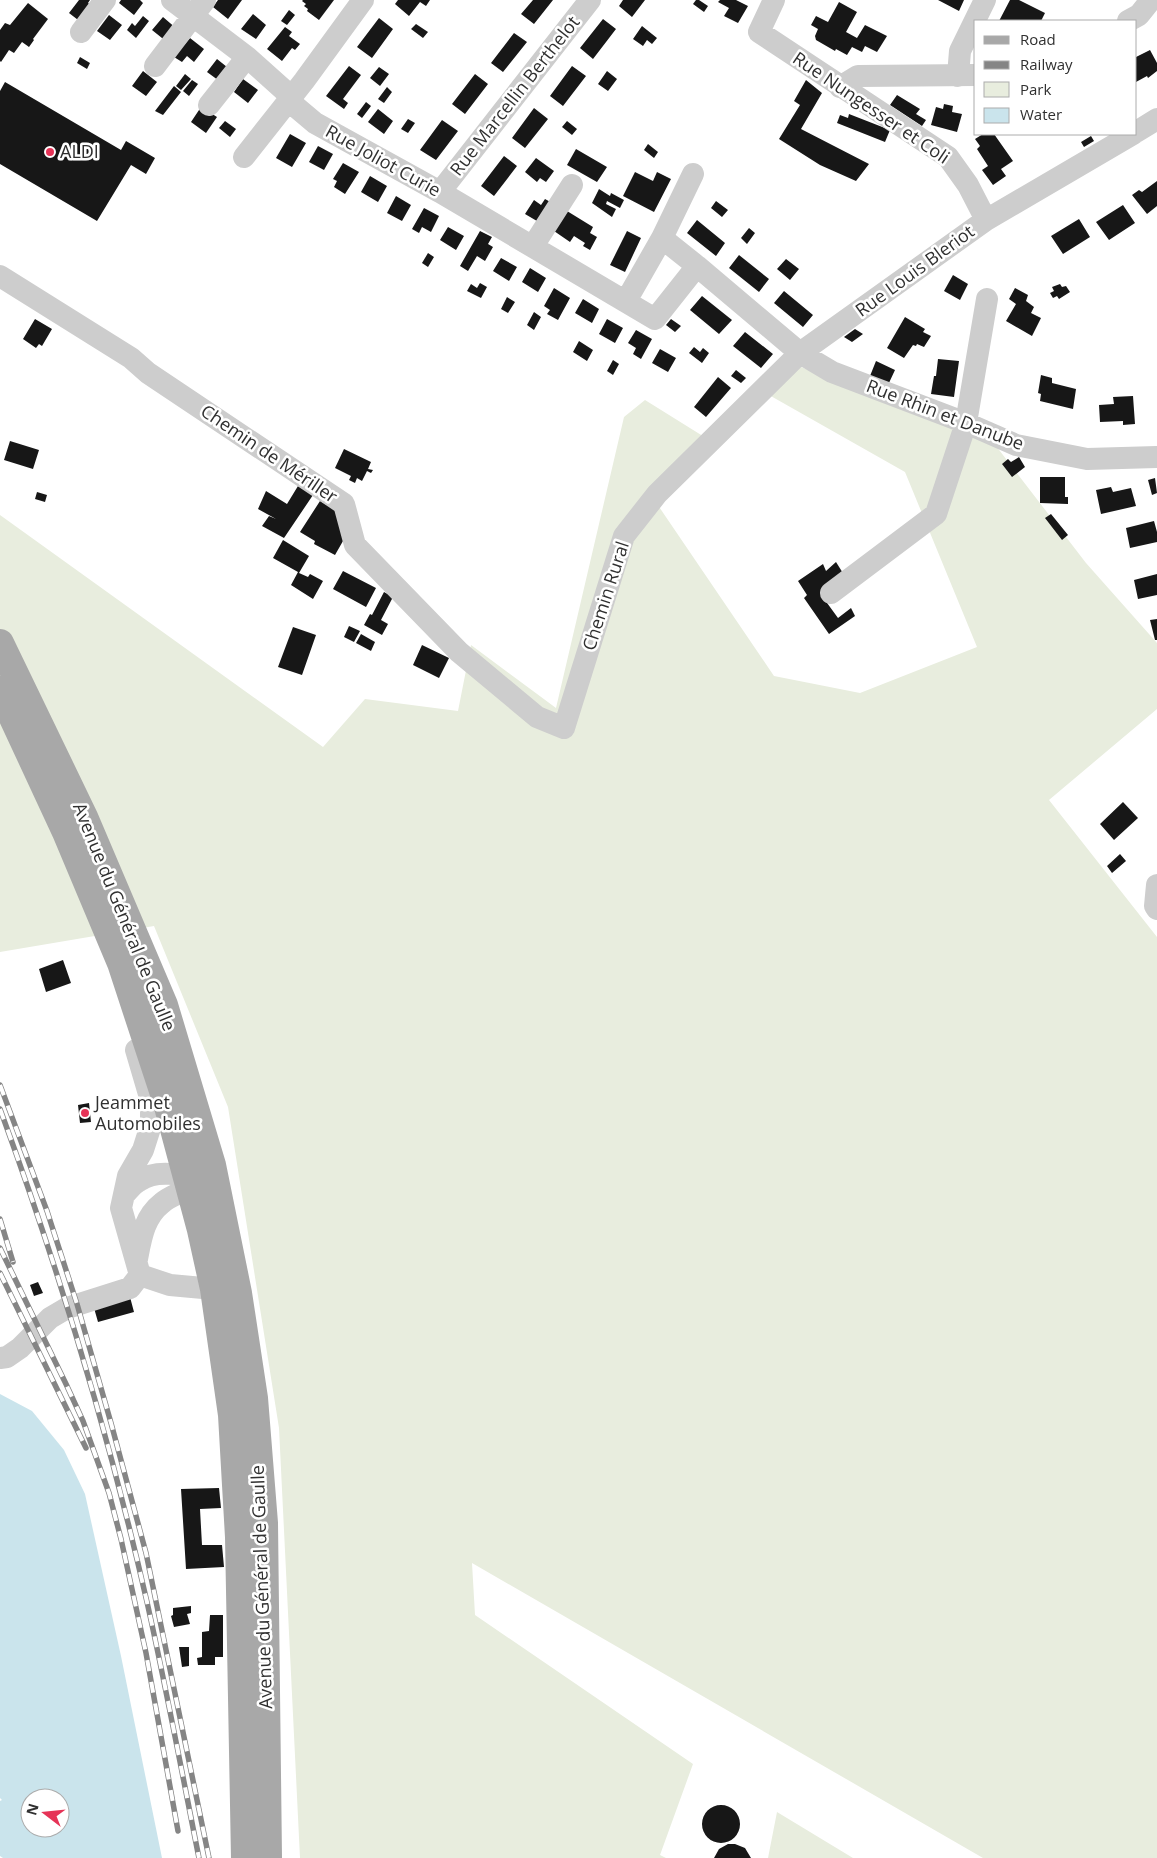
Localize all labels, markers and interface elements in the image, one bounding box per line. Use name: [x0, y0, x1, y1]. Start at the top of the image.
street label: Rue Marcellin Berthelot: [444, 10, 584, 180]
legend: [974, 20, 1137, 135]
text: Road: [1020, 29, 1056, 49]
street label: Rue Nungesser et Coli: [788, 46, 955, 169]
text: Railway: [1020, 54, 1073, 74]
text: Park: [1020, 79, 1051, 99]
text: Water: [1020, 104, 1062, 124]
street label: Rue Joliot Curie: [322, 119, 445, 202]
place label: ALDI: [60, 139, 99, 163]
marker: ALDI: [44, 146, 56, 158]
street label: Rue Louis Bleriot: [850, 219, 979, 321]
street label: Rue Rhin et Danube: [863, 373, 1028, 455]
street label: Chemin de Mériller: [197, 399, 343, 508]
street label: Chemin Rural: [576, 538, 634, 653]
street label: Avenue du Général de Gaulle: [68, 799, 182, 1034]
place label: Jeammet Automobiles: [93, 1090, 201, 1135]
marker: Jeammet Automobiles: [79, 1107, 91, 1119]
street label: Avenue du Général de Gaulle: [245, 1465, 277, 1709]
north arrow: [20, 1788, 70, 1838]
text: N: [21, 1801, 43, 1817]

